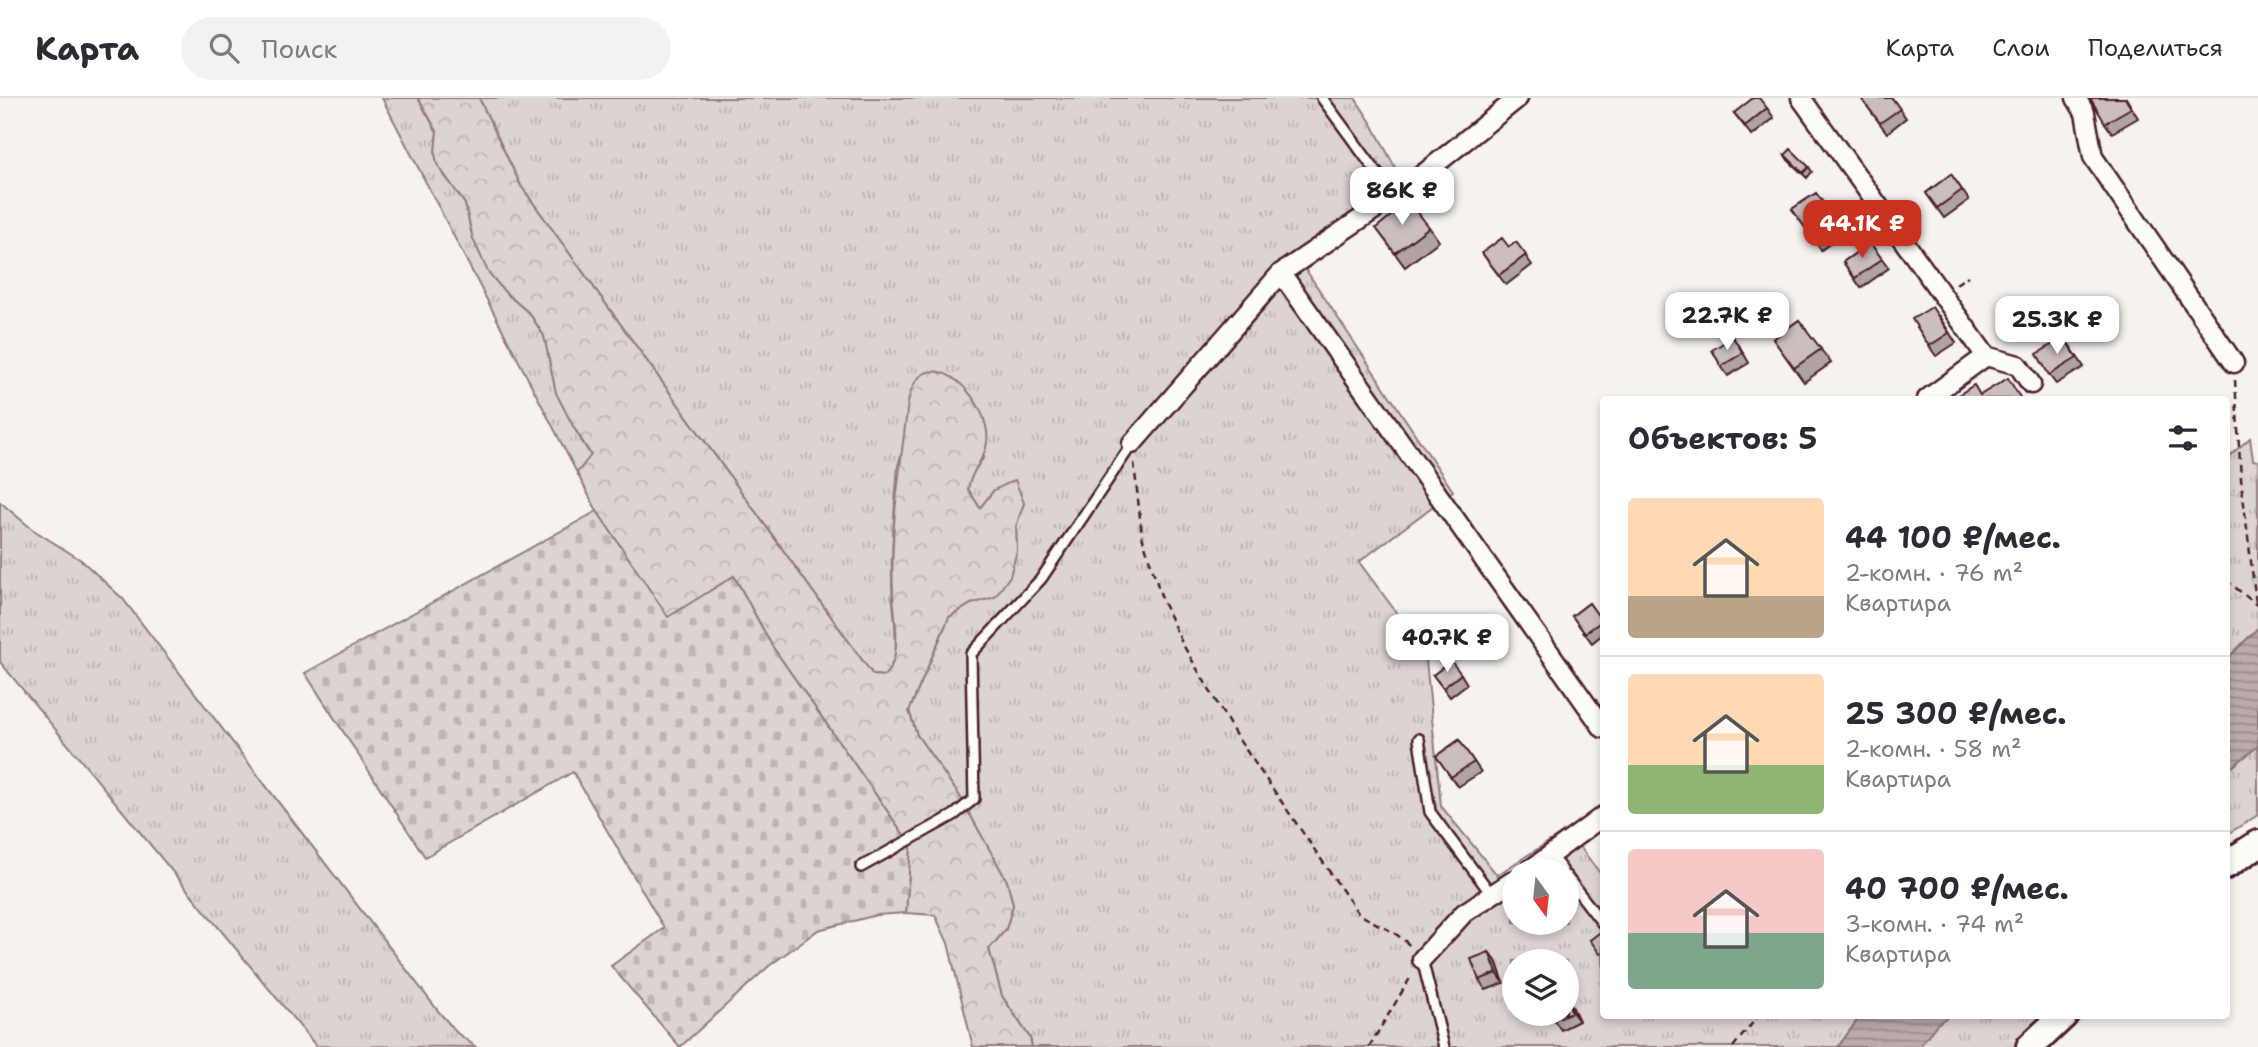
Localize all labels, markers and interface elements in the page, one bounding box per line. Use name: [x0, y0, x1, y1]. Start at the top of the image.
search box: [181, 17, 671, 80]
text: Карта: [35, 26, 139, 71]
icon: search: [205, 29, 243, 67]
text: Поиск: [261, 31, 337, 66]
text: Карта: [1886, 32, 1954, 64]
text: Слои: [1992, 32, 2050, 64]
text: Поделиться: [2088, 32, 2223, 64]
pin: 86K ₽: [1353, 167, 1451, 227]
text: 86K ₽: [1366, 175, 1438, 205]
pin: 44.1K ₽: [1797, 200, 1927, 260]
text: 44.1K ₽: [1819, 208, 1905, 238]
pin: 22.7K ₽: [1662, 292, 1792, 352]
pin: 25.3K ₽: [1992, 296, 2122, 356]
text: 22.7K ₽: [1681, 300, 1773, 330]
text: 25.3K ₽: [2011, 304, 2103, 334]
text: Объектов: 5: [1628, 418, 1817, 459]
icon: filters: [2164, 419, 2202, 457]
text: 44 100 ₽/мес.: [1845, 517, 2061, 558]
icon: home: [1684, 526, 1768, 610]
text: 2-комн. · 76 m²: [1845, 558, 2023, 588]
text: Квартира: [1845, 588, 1951, 618]
pin: 40.7K ₽: [1382, 614, 1512, 674]
text: 40.7K ₽: [1402, 622, 1492, 652]
text: 25 300 ₽/мес.: [1845, 693, 2067, 734]
icon: home: [1684, 702, 1768, 786]
text: 2-комн. · 58 m²: [1845, 734, 2022, 764]
text: Квартира: [1845, 764, 1951, 794]
north arrow: [1502, 858, 1578, 934]
map controls: [1502, 858, 1579, 1026]
text: 40 700 ₽/мес.: [1845, 868, 2069, 909]
icon: home: [1684, 877, 1768, 961]
text: 3-комн. · 74 m²: [1845, 909, 2024, 939]
text: Квартира: [1845, 939, 1951, 969]
button: layers: [1502, 949, 1579, 1026]

